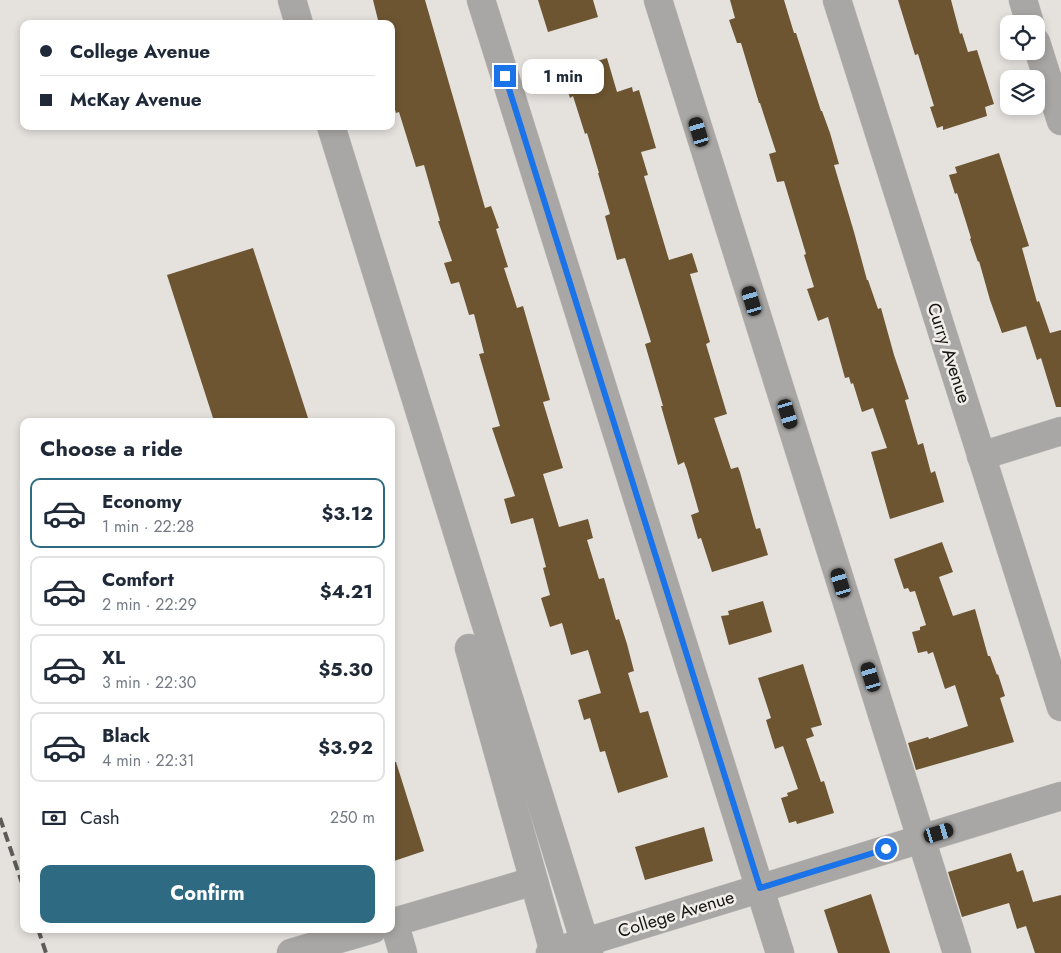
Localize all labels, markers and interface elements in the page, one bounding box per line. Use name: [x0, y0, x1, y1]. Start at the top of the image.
map controls: [1000, 15, 1045, 115]
button: locate: [1000, 15, 1045, 60]
text: College Avenue: [70, 38, 210, 65]
callout: 1 min: [522, 58, 605, 94]
route end: [494, 65, 516, 87]
text: 1 min: [543, 65, 583, 88]
button: layers: [1000, 70, 1045, 115]
text: McKay Avenue: [70, 86, 202, 113]
car: [687, 115, 710, 149]
car: [740, 284, 763, 318]
street label: Curry Avenue: [921, 299, 977, 407]
car: [776, 397, 799, 431]
text: Choose a ride: [40, 432, 183, 464]
text: Economy: [102, 488, 182, 515]
icon: car: [42, 491, 87, 536]
text: $3.12: [321, 500, 373, 527]
text: 1 min · 22:28: [102, 515, 194, 538]
text: Comfort: [102, 566, 174, 593]
car: [829, 566, 852, 600]
icon: car: [42, 569, 87, 614]
text: $4.21: [320, 578, 373, 605]
text: 2 min · 22:29: [102, 593, 197, 616]
text: XL: [102, 644, 125, 671]
icon: car: [42, 647, 87, 692]
text: $5.30: [318, 656, 373, 683]
car: [859, 660, 882, 694]
text: 3 min · 22:30: [102, 671, 196, 694]
text: Black: [102, 722, 150, 749]
icon: car: [42, 725, 87, 770]
text: $3.92: [318, 734, 373, 761]
text: 4 min · 22:31: [102, 749, 195, 772]
icon: cash: [40, 804, 68, 832]
text: Cash: [80, 804, 120, 831]
text: 250 m: [330, 806, 375, 829]
car: [922, 821, 955, 845]
route start: [875, 838, 897, 860]
button: Confirm: [40, 865, 375, 923]
street label: College Avenue: [614, 884, 738, 944]

